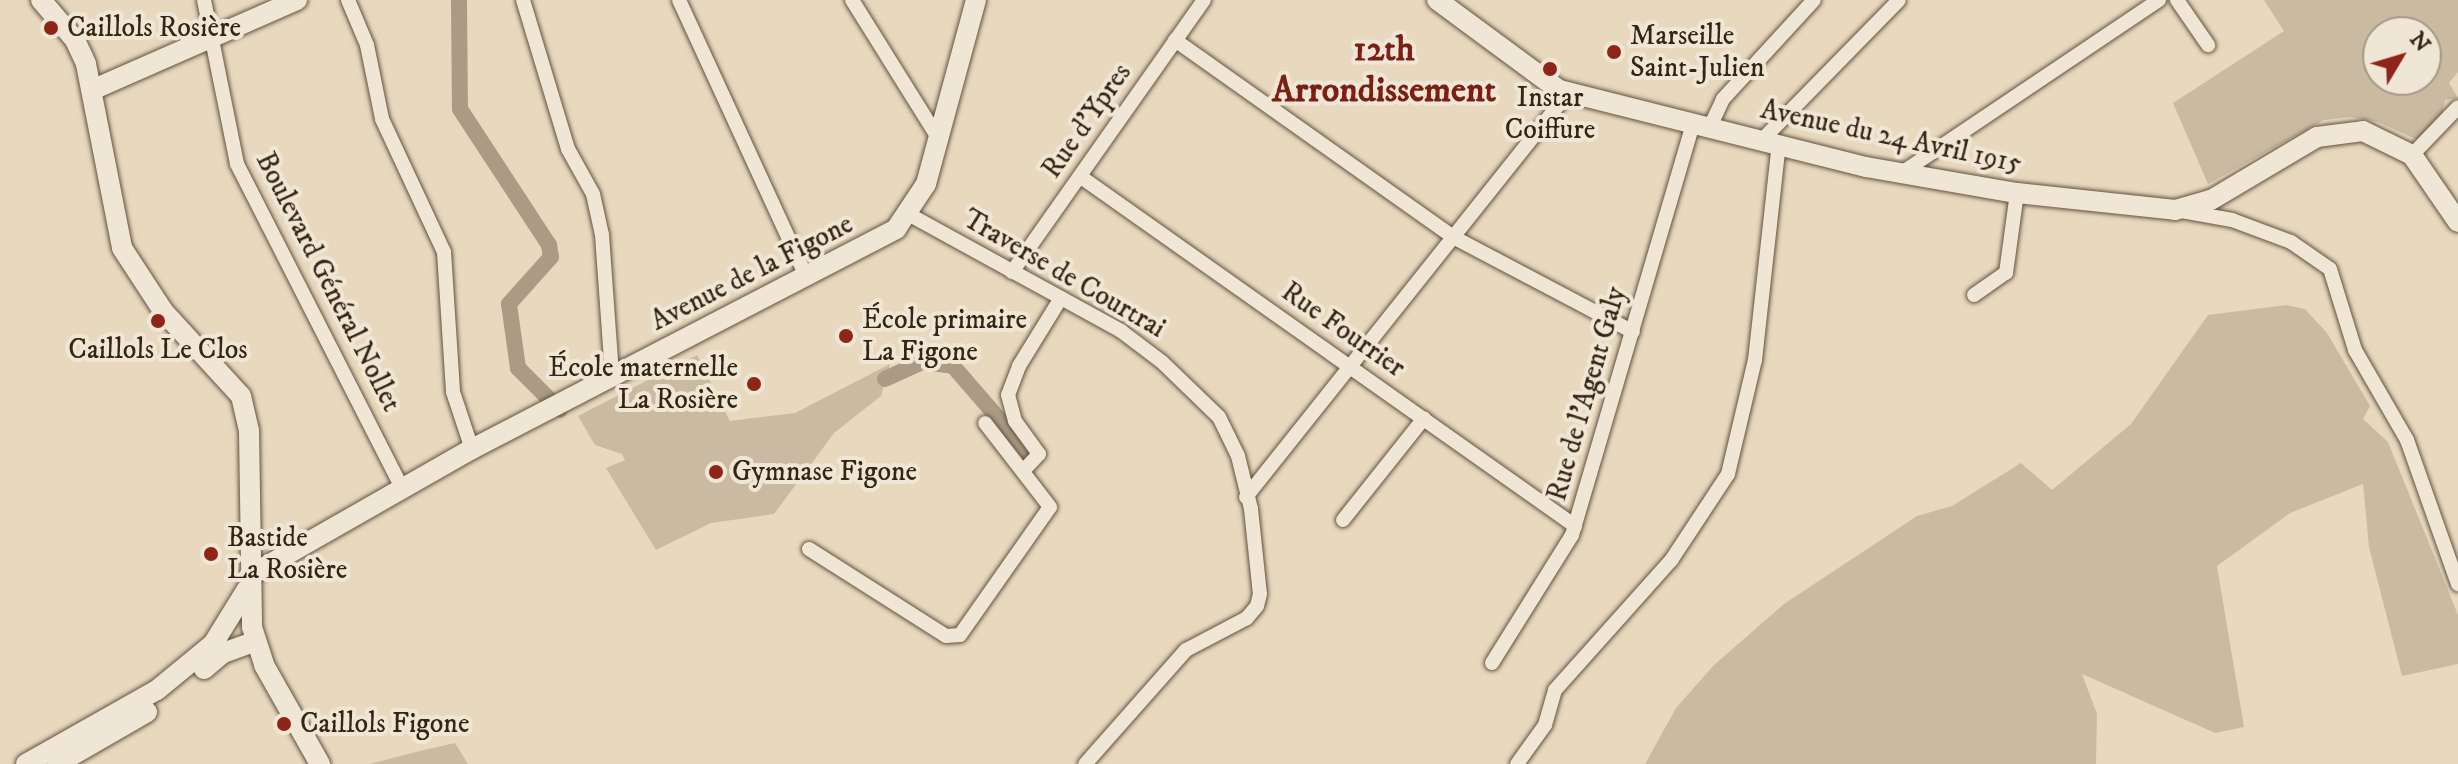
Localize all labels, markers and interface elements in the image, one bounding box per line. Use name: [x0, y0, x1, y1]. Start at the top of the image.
place label: Caillols Rosière: [67, 11, 241, 45]
north arrow: [2362, 16, 2442, 96]
marker: Caillols Rosière: [42, 19, 60, 37]
place label: Marseille Saint-Julien: [1630, 19, 1765, 85]
district label: 12th Arrondissement: [1272, 27, 1496, 112]
text: N: [2404, 27, 2436, 58]
marker: Marseille Saint-Julien: [1605, 43, 1623, 61]
street label: Rue d'Ypres: [1035, 57, 1139, 185]
marker: Instar Coiffure: [1541, 60, 1559, 78]
place label: Instar Coiffure: [1505, 81, 1595, 147]
street label: Avenue du 24 Avril 1915: [1757, 93, 2025, 181]
street label: Boulevard Général Nollet: [248, 147, 408, 417]
street label: Traverse de Courtrai: [957, 202, 1171, 346]
street label: Avenue de la Figone: [645, 208, 859, 338]
street label: Rue Fourrier: [1275, 275, 1411, 385]
street label: Rue de l'Agent Galy: [1540, 283, 1634, 505]
place label: École primaire La Figone: [862, 303, 1027, 369]
marker: Caillols Le Clos: [149, 312, 167, 330]
marker: École primaire La Figone: [837, 327, 855, 345]
place label: Caillols Le Clos: [68, 333, 248, 367]
place label: École maternelle La Rosière: [548, 351, 738, 417]
marker: École maternelle La Rosière: [745, 375, 763, 393]
place label: Gymnase Figone: [732, 455, 917, 489]
marker: Gymnase Figone: [707, 463, 725, 481]
place label: Bastide La Rosière: [227, 521, 347, 587]
marker: Bastide La Rosière: [202, 545, 220, 563]
place label: Caillols Figone: [300, 707, 469, 741]
marker: Caillols Figone: [275, 715, 293, 733]

